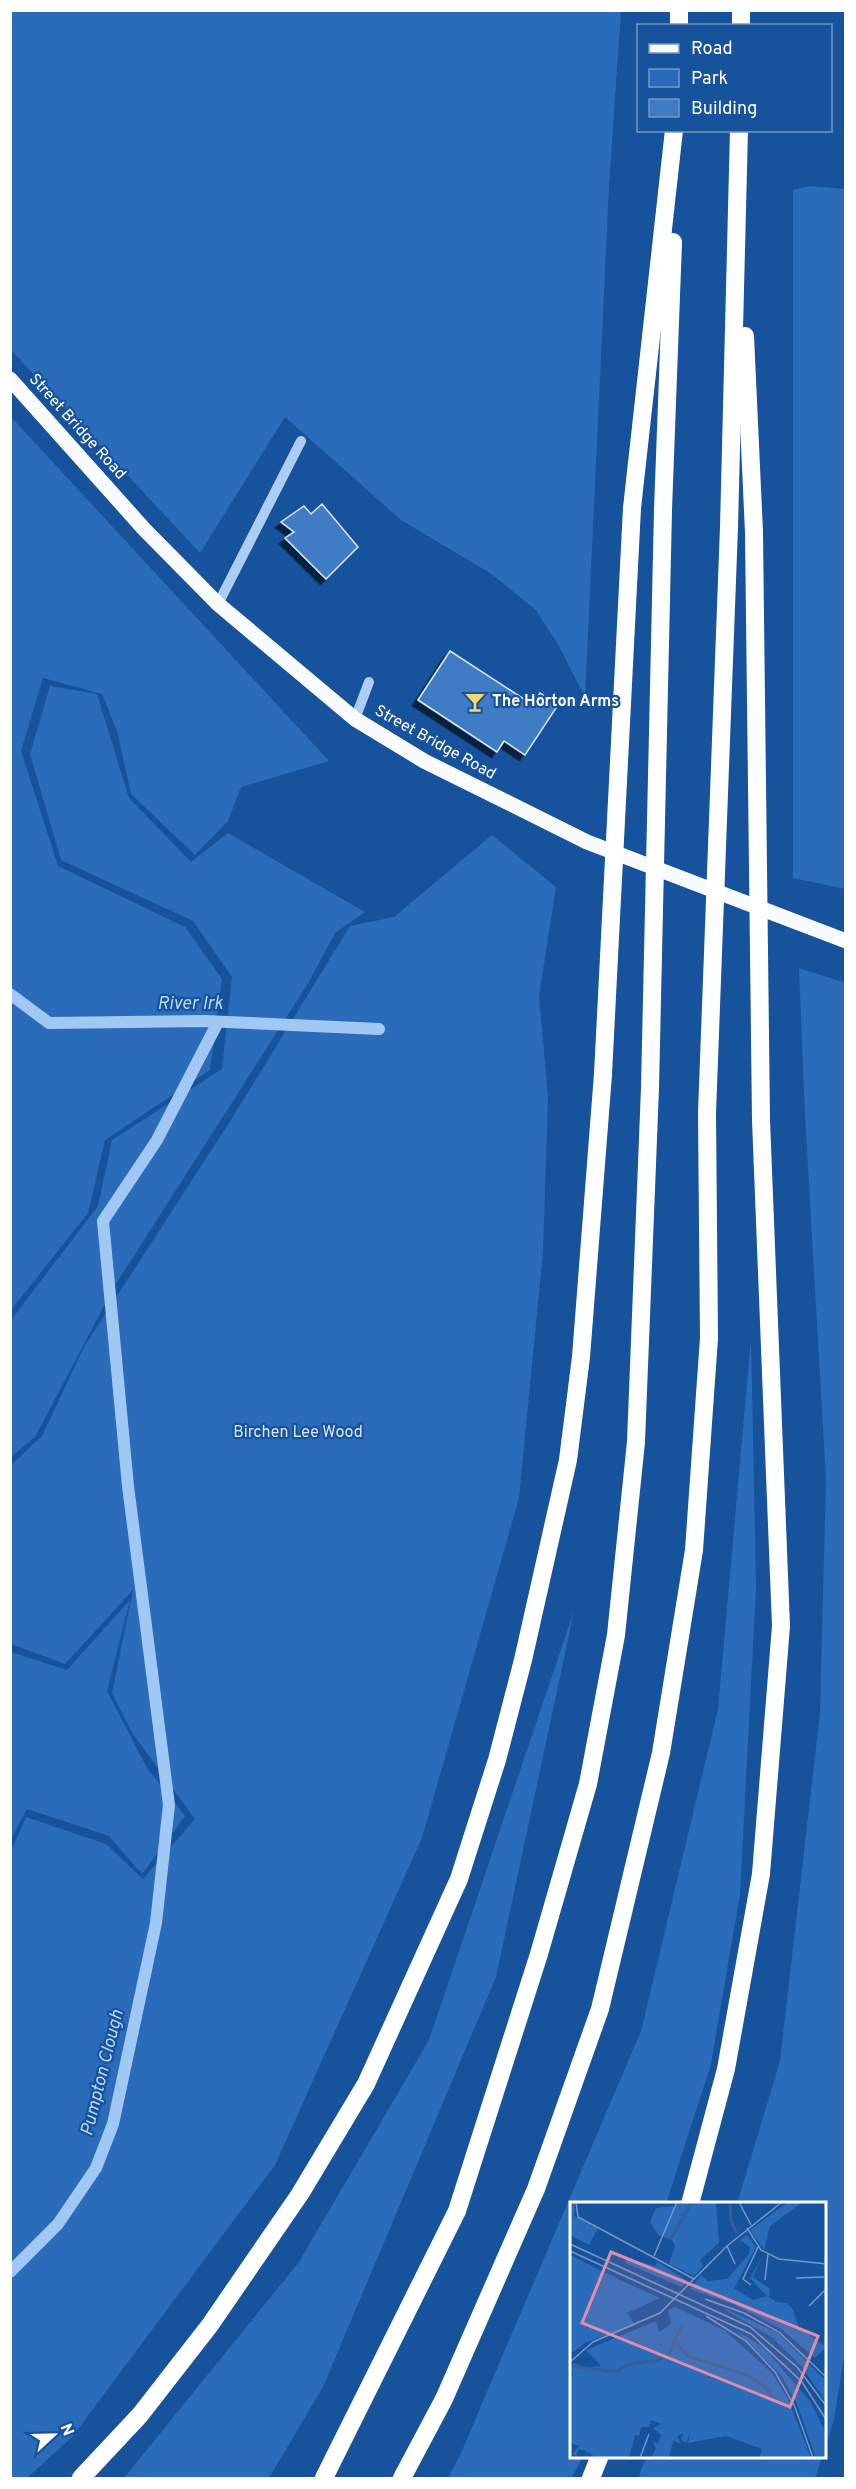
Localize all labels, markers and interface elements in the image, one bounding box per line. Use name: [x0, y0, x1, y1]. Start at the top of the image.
legend: [637, 24, 832, 132]
text: Road: [691, 38, 733, 61]
text: Park: [691, 68, 728, 91]
text: Building: [691, 98, 757, 121]
street label: Street Bridge Road: [24, 370, 130, 484]
bar icon: The Horton Arms: [463, 690, 487, 714]
place label: The Horton Arms: [492, 692, 619, 712]
street label: Street Bridge Road: [371, 701, 499, 785]
water label: River Irk: [157, 993, 224, 1016]
park label: Birchen Lee Wood: [233, 1423, 363, 1443]
water label: Pumpton Clough: [76, 2007, 130, 2138]
inset map: [570, 2202, 826, 2459]
north arrow: [24, 2405, 84, 2465]
text: N: [55, 2421, 77, 2439]

